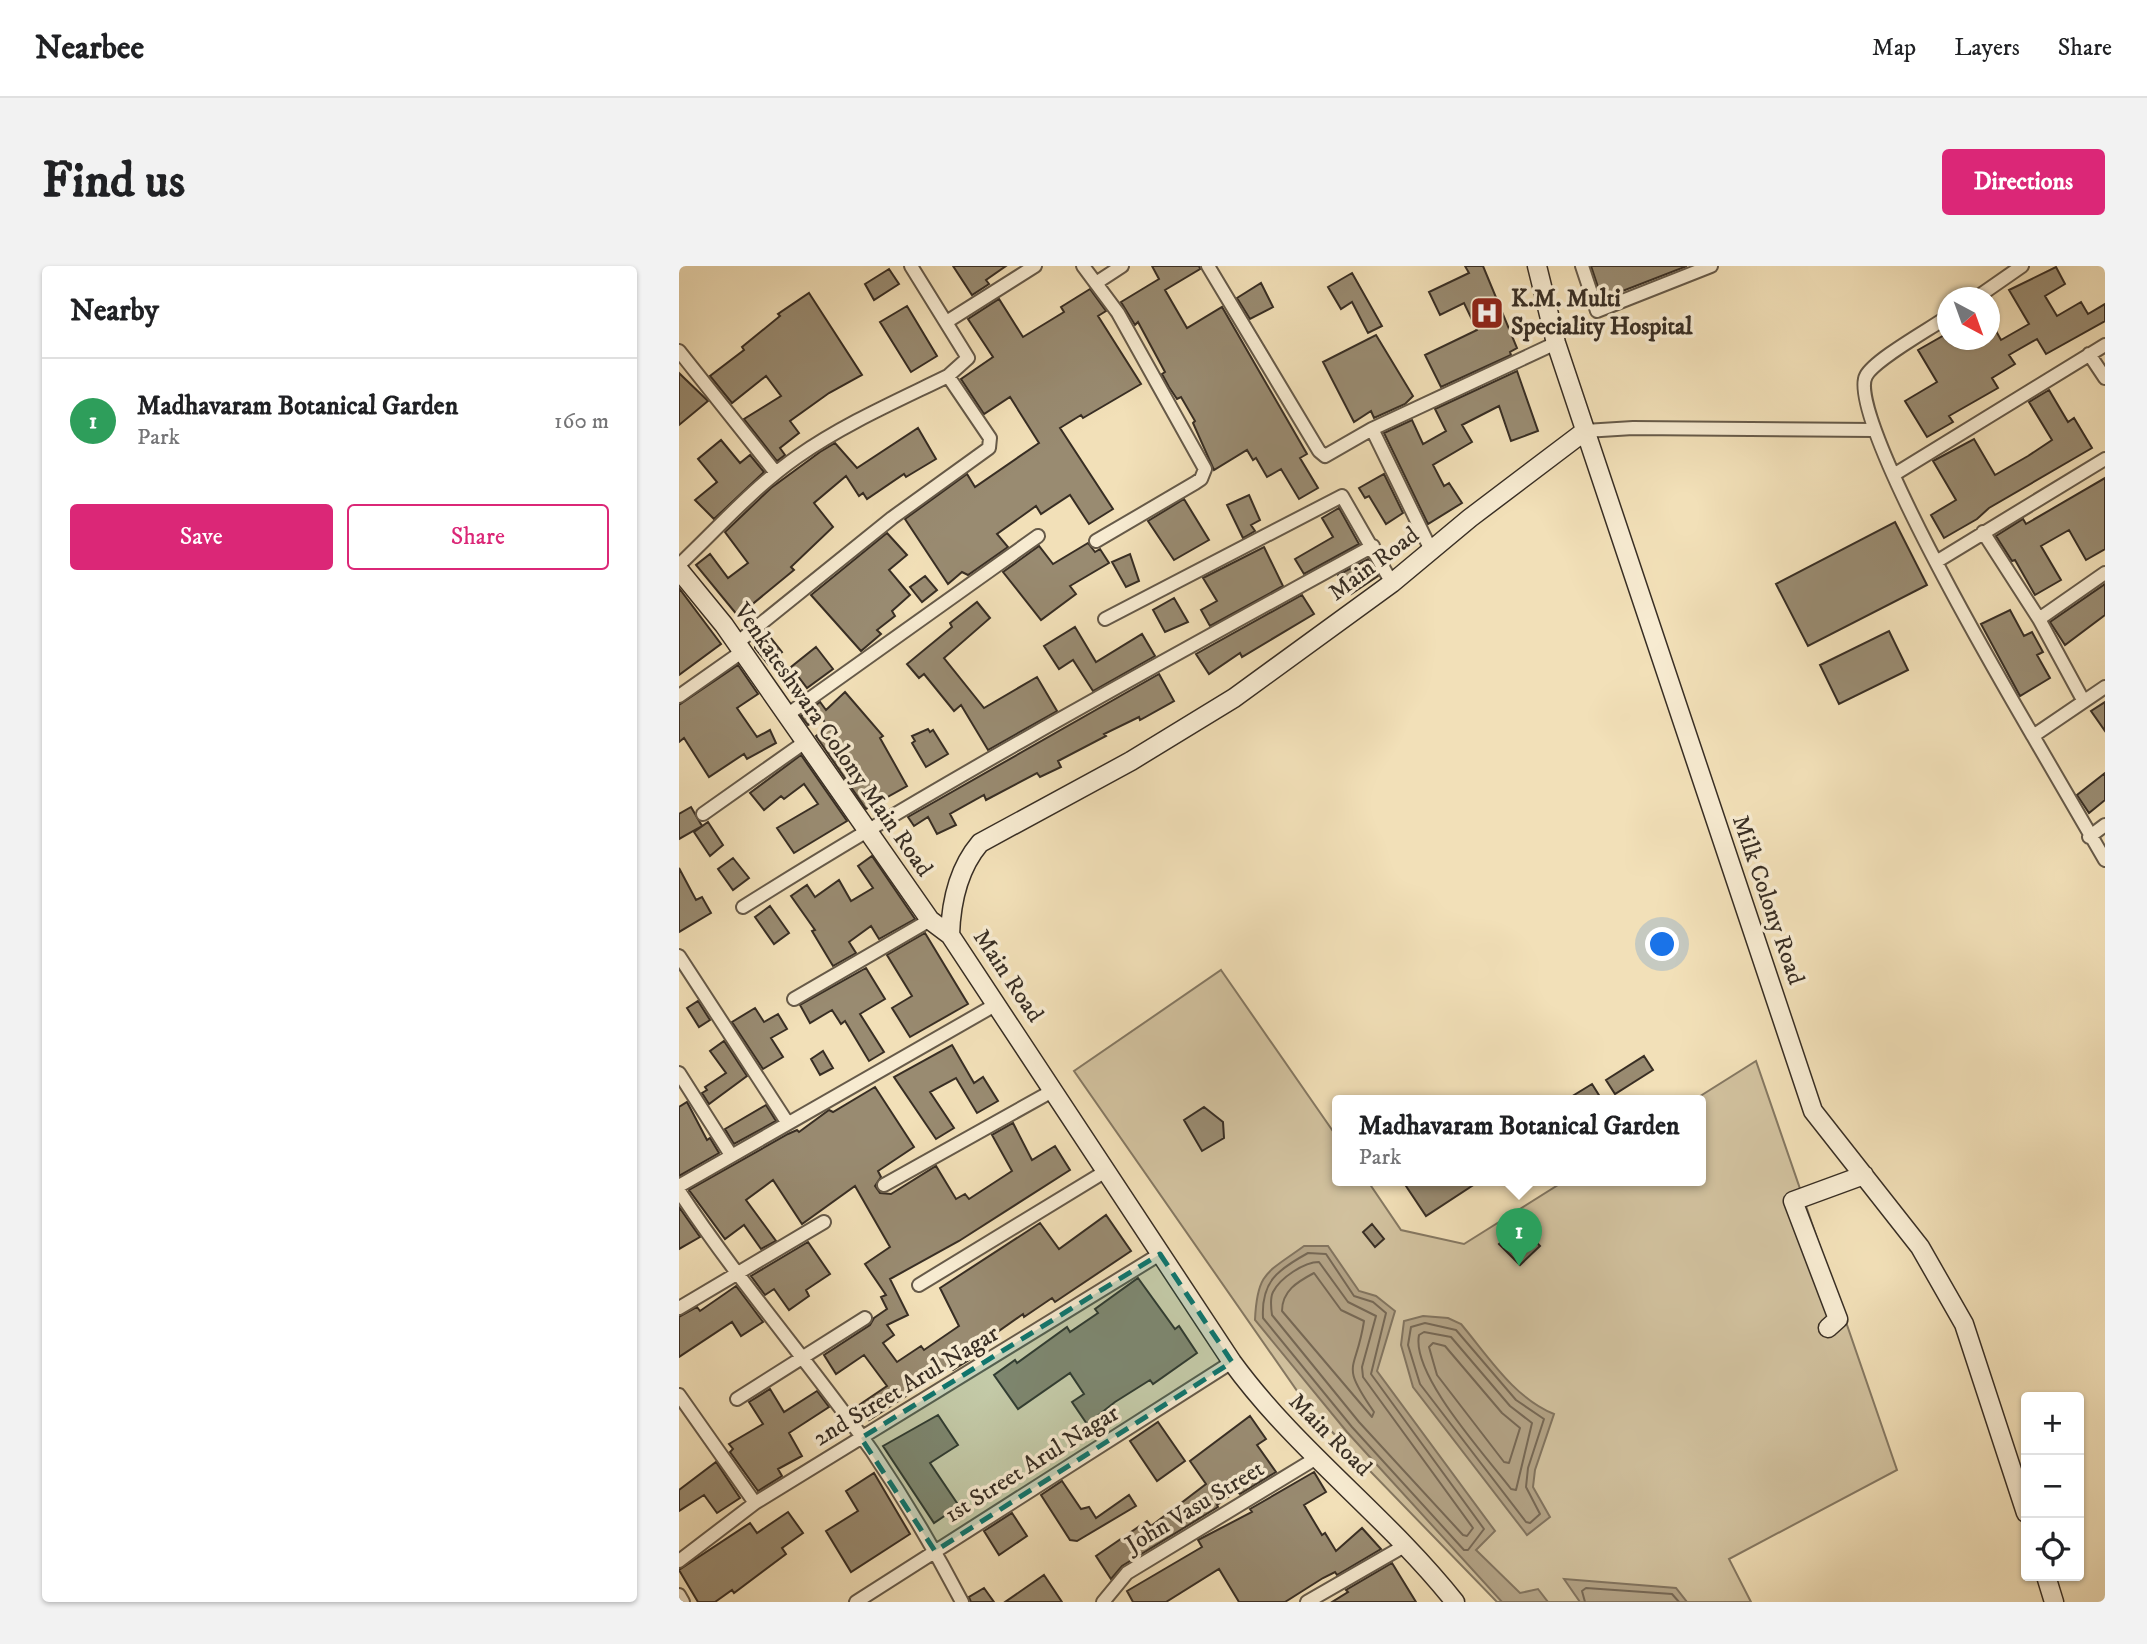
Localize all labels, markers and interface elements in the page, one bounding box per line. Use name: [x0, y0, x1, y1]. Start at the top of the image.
text: Nearbee: [35, 28, 144, 69]
text: Map: [1872, 33, 1916, 63]
text: Layers: [1954, 33, 2020, 63]
text: Share: [2058, 33, 2112, 63]
button: Directions: [1942, 149, 2105, 215]
text: Find us: [42, 151, 185, 213]
place label: K.M. Multi Speciality Hospital: [1511, 284, 1693, 342]
north arrow: [1937, 287, 2000, 350]
text: Nearby: [70, 293, 159, 330]
hospital icon: K.M. Multi Speciality Hospital: [1468, 294, 1506, 332]
text: Madhavaram Botanical Garden: [137, 390, 458, 423]
text: 1: [89, 407, 97, 436]
text: 160 m: [554, 407, 609, 436]
text: Park: [137, 423, 180, 452]
button: Save: [70, 504, 333, 570]
button: Share: [347, 504, 609, 570]
street label: Main Road: [1323, 520, 1425, 608]
street label: Venkateshwara Colony Main Road: [726, 597, 939, 883]
street label: Milk Colony Road: [1725, 811, 1811, 989]
street label: Main Road: [966, 924, 1050, 1028]
your location: [1645, 927, 1679, 961]
popup: [1332, 1095, 1706, 1186]
text: Madhavaram Botanical Garden: [1358, 1110, 1680, 1143]
text: Park: [1358, 1143, 1401, 1172]
pin: 1: [1496, 1208, 1542, 1266]
street label: 2nd Street Arul Nagar: [808, 1319, 1004, 1453]
street label: Main Road: [1282, 1387, 1378, 1483]
map controls: [2021, 1392, 2084, 1581]
button: +: [2021, 1392, 2084, 1455]
street label: 1st Street Arul Nagar: [939, 1398, 1125, 1530]
street label: John Vasu Street: [1119, 1454, 1270, 1561]
button: −: [2021, 1455, 2084, 1518]
button: locate: [2021, 1518, 2084, 1581]

